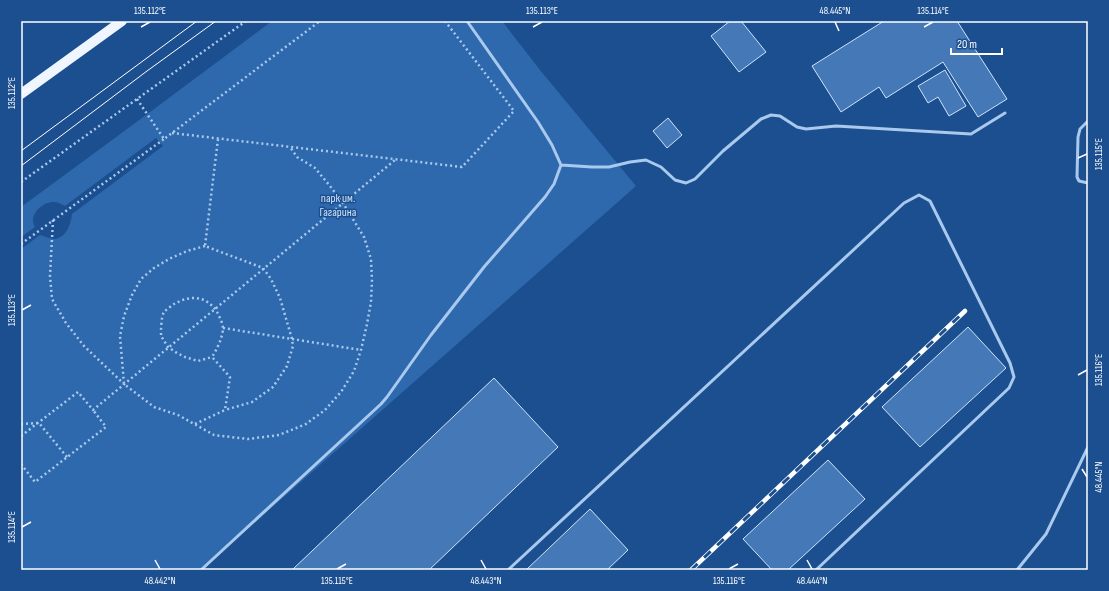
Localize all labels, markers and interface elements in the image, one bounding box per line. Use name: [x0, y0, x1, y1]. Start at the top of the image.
text: 135.112°E: [134, 5, 166, 17]
text: 135.113°E: [526, 5, 558, 17]
text: 48.445°N: [820, 5, 850, 17]
text: 135.114°E: [917, 5, 949, 17]
scale bar: [951, 30, 1002, 56]
text: 20 m: [957, 37, 977, 52]
text: 135.112°E: [6, 77, 18, 109]
text: 135.115°E: [1093, 138, 1105, 170]
park label: парк им. Гагарина: [320, 191, 357, 220]
text: 135.113°E: [6, 294, 18, 326]
text: 135.116°E: [1093, 354, 1105, 386]
text: 48.445°N: [1093, 462, 1105, 492]
text: 135.114°E: [6, 511, 18, 543]
text: 48.442°N: [144, 575, 176, 587]
text: 135.115°E: [321, 575, 353, 587]
text: 48.443°N: [470, 575, 502, 587]
text: 135.116°E: [713, 575, 745, 587]
text: 48.444°N: [797, 575, 827, 587]

